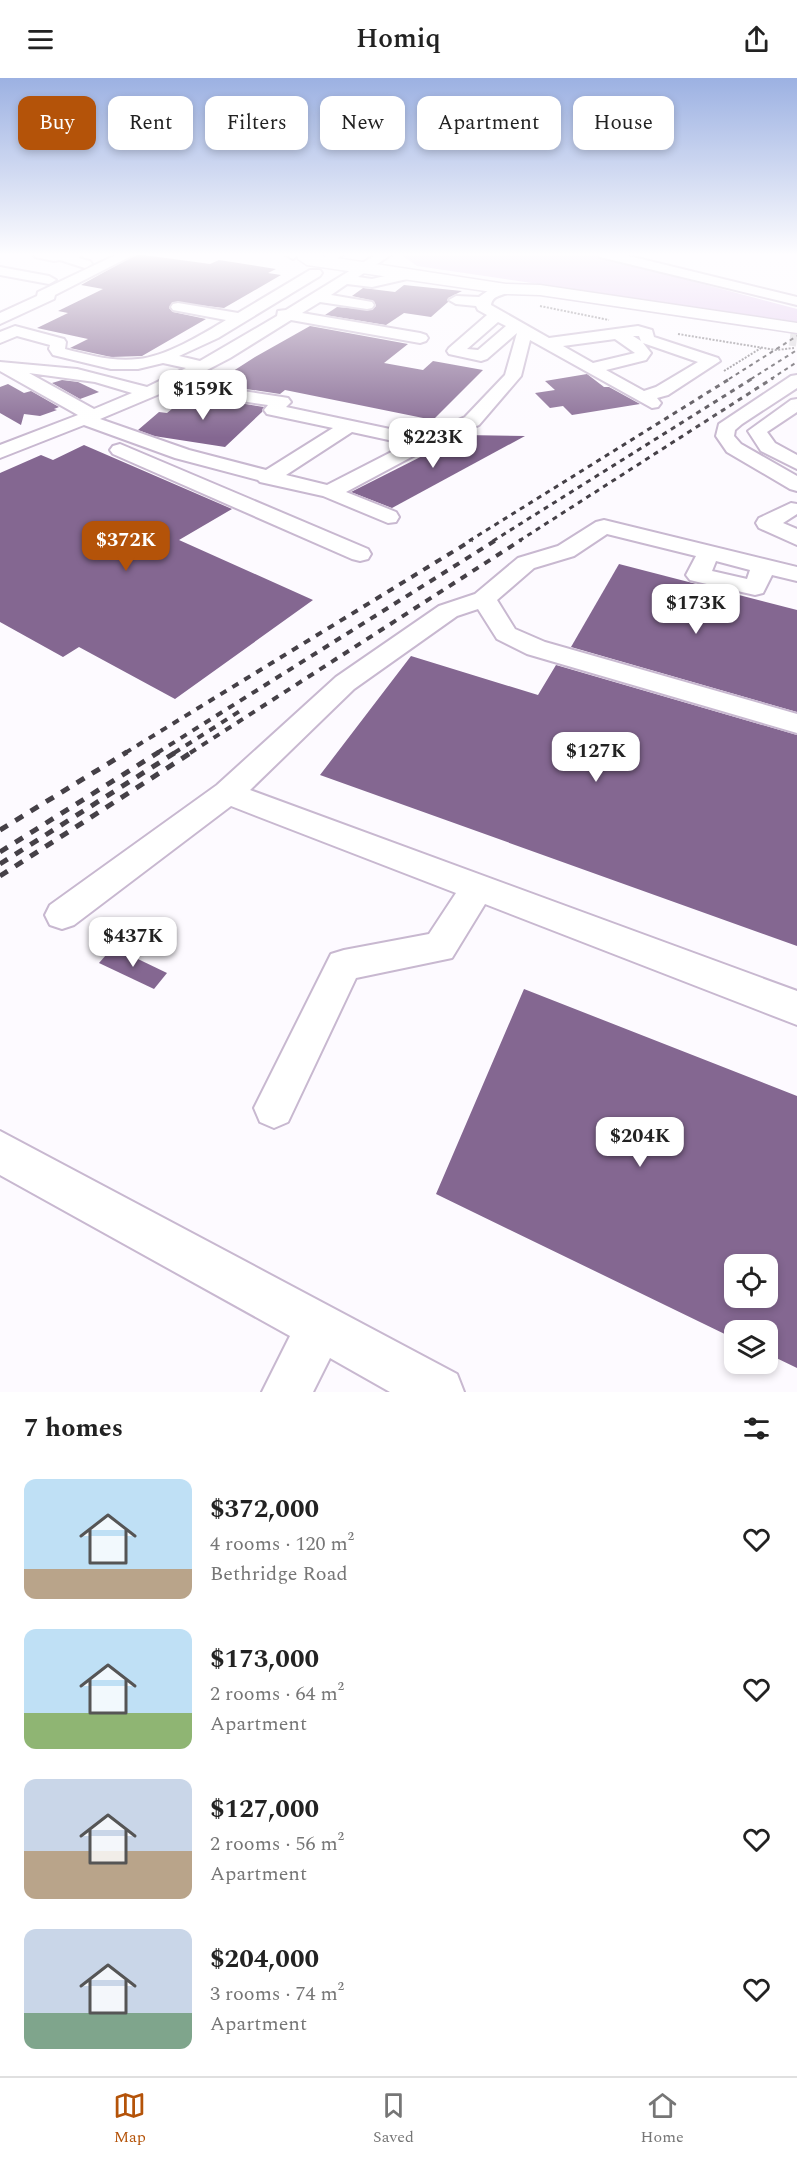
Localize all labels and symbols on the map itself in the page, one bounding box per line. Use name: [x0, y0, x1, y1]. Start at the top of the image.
pin: $159K: [161, 370, 245, 421]
pin: $223K: [391, 418, 475, 469]
pin: $372K: [84, 521, 168, 572]
pin: $173K: [654, 584, 738, 635]
pin: $127K: [554, 732, 638, 783]
pin: $437K: [91, 917, 175, 968]
pin: $204K: [598, 1117, 682, 1168]

